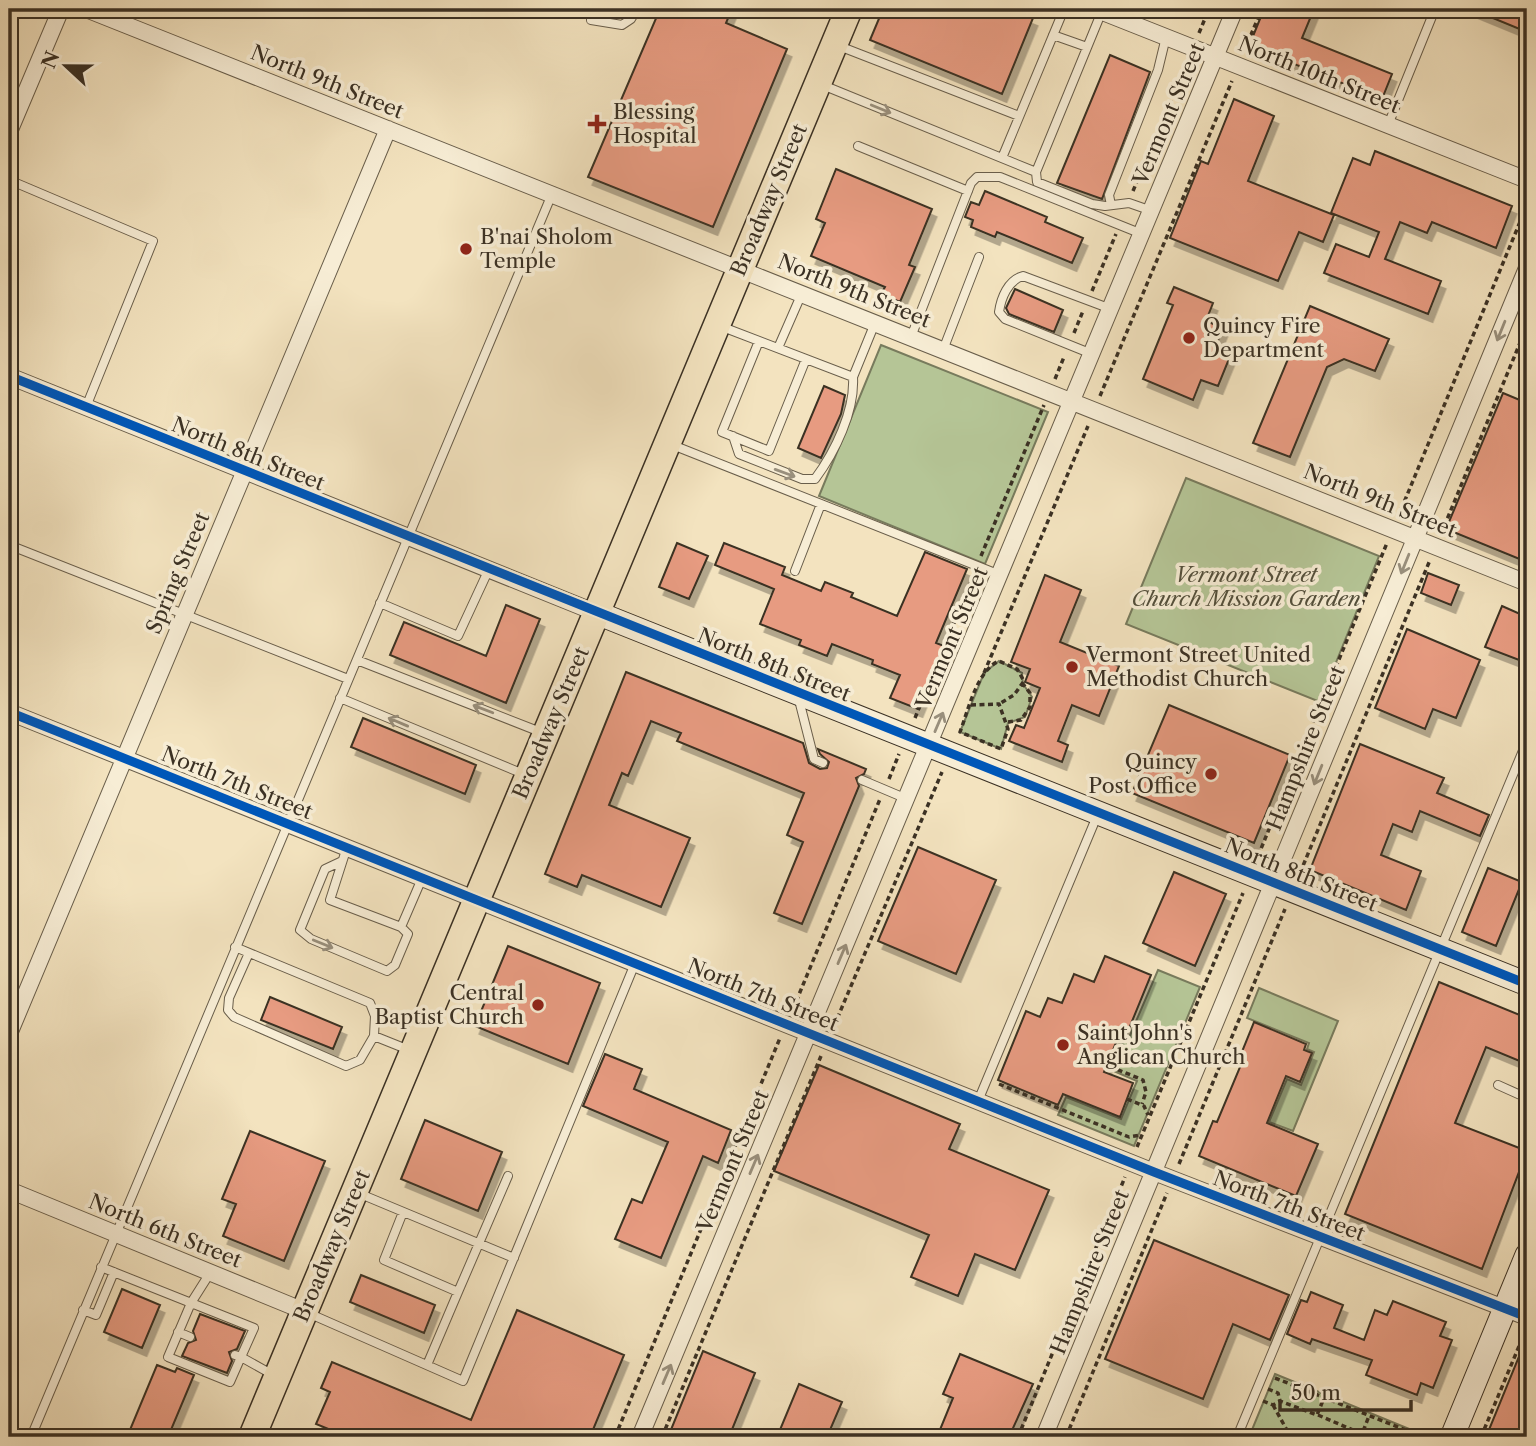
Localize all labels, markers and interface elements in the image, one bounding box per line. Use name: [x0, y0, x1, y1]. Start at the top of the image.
street label: North 10th Street: [1235, 31, 1404, 119]
north arrow: [32, 32, 102, 102]
street label: Vermont Street: [1127, 38, 1210, 190]
street label: North 9th Street: [247, 39, 408, 124]
text: N: [37, 48, 64, 72]
place label: Blessing Hospital: [613, 99, 697, 148]
one-way arrow: [870, 103, 892, 116]
marker: Blessing Hospital: [587, 114, 607, 134]
street label: Broadway Street: [725, 119, 812, 280]
place label: B'nai Sholom Temple: [480, 224, 613, 273]
marker: B'nai Sholom Temple: [458, 241, 474, 257]
street label: North 9th Street: [774, 248, 935, 333]
place label: Quincy Fire Department: [1203, 313, 1325, 362]
one-way arrow: [1494, 320, 1507, 342]
marker: Quincy Fire Department: [1181, 330, 1197, 346]
street label: North 8th Street: [168, 411, 329, 496]
street label: North 9th Street: [1300, 458, 1461, 543]
one-way arrow: [773, 468, 795, 480]
street label: Spring Street: [141, 508, 215, 638]
one-way arrow: [1398, 553, 1411, 575]
street label: Vermont Street: [910, 562, 993, 714]
park label: Vermont Street Church Mission Garden: [1131, 562, 1361, 611]
street label: North 8th Street: [694, 622, 855, 707]
street label: Broadway Street: [507, 642, 594, 803]
place label: Vermont Street United Methodist Church: [1085, 642, 1311, 691]
marker: Vermont Street United Methodist Church: [1064, 659, 1080, 675]
street label: Hampshire Street: [1261, 661, 1350, 834]
one-way arrow: [472, 702, 494, 715]
one-way arrow: [934, 712, 947, 733]
one-way arrow: [387, 714, 409, 727]
street label: North 7th Street: [158, 741, 317, 824]
place label: Quincy Post Office: [1088, 749, 1197, 798]
one-way arrow: [1311, 763, 1324, 785]
marker: Quincy Post Office: [1203, 766, 1219, 782]
street label: North 8th Street: [1221, 832, 1382, 917]
one-way arrow: [311, 939, 333, 952]
one-way arrow: [836, 944, 849, 966]
street label: North 7th Street: [684, 953, 843, 1036]
place label: Central Baptist Church: [374, 980, 524, 1029]
marker: Central Baptist Church: [530, 997, 546, 1013]
place label: Saint John's Anglican Church: [1076, 1020, 1245, 1069]
marker: Saint John's Anglican Church: [1055, 1037, 1071, 1053]
street label: Vermont Street: [691, 1085, 774, 1237]
one-way arrow: [748, 1154, 761, 1176]
street label: Broadway Street: [288, 1165, 375, 1326]
street label: North 7th Street: [1210, 1165, 1369, 1246]
street label: Hampshire Street: [1045, 1185, 1134, 1358]
street label: North 6th Street: [85, 1188, 246, 1273]
one-way arrow: [661, 1364, 674, 1386]
scale bar: [1280, 1369, 1412, 1413]
text: 50 m: [1291, 1380, 1341, 1405]

